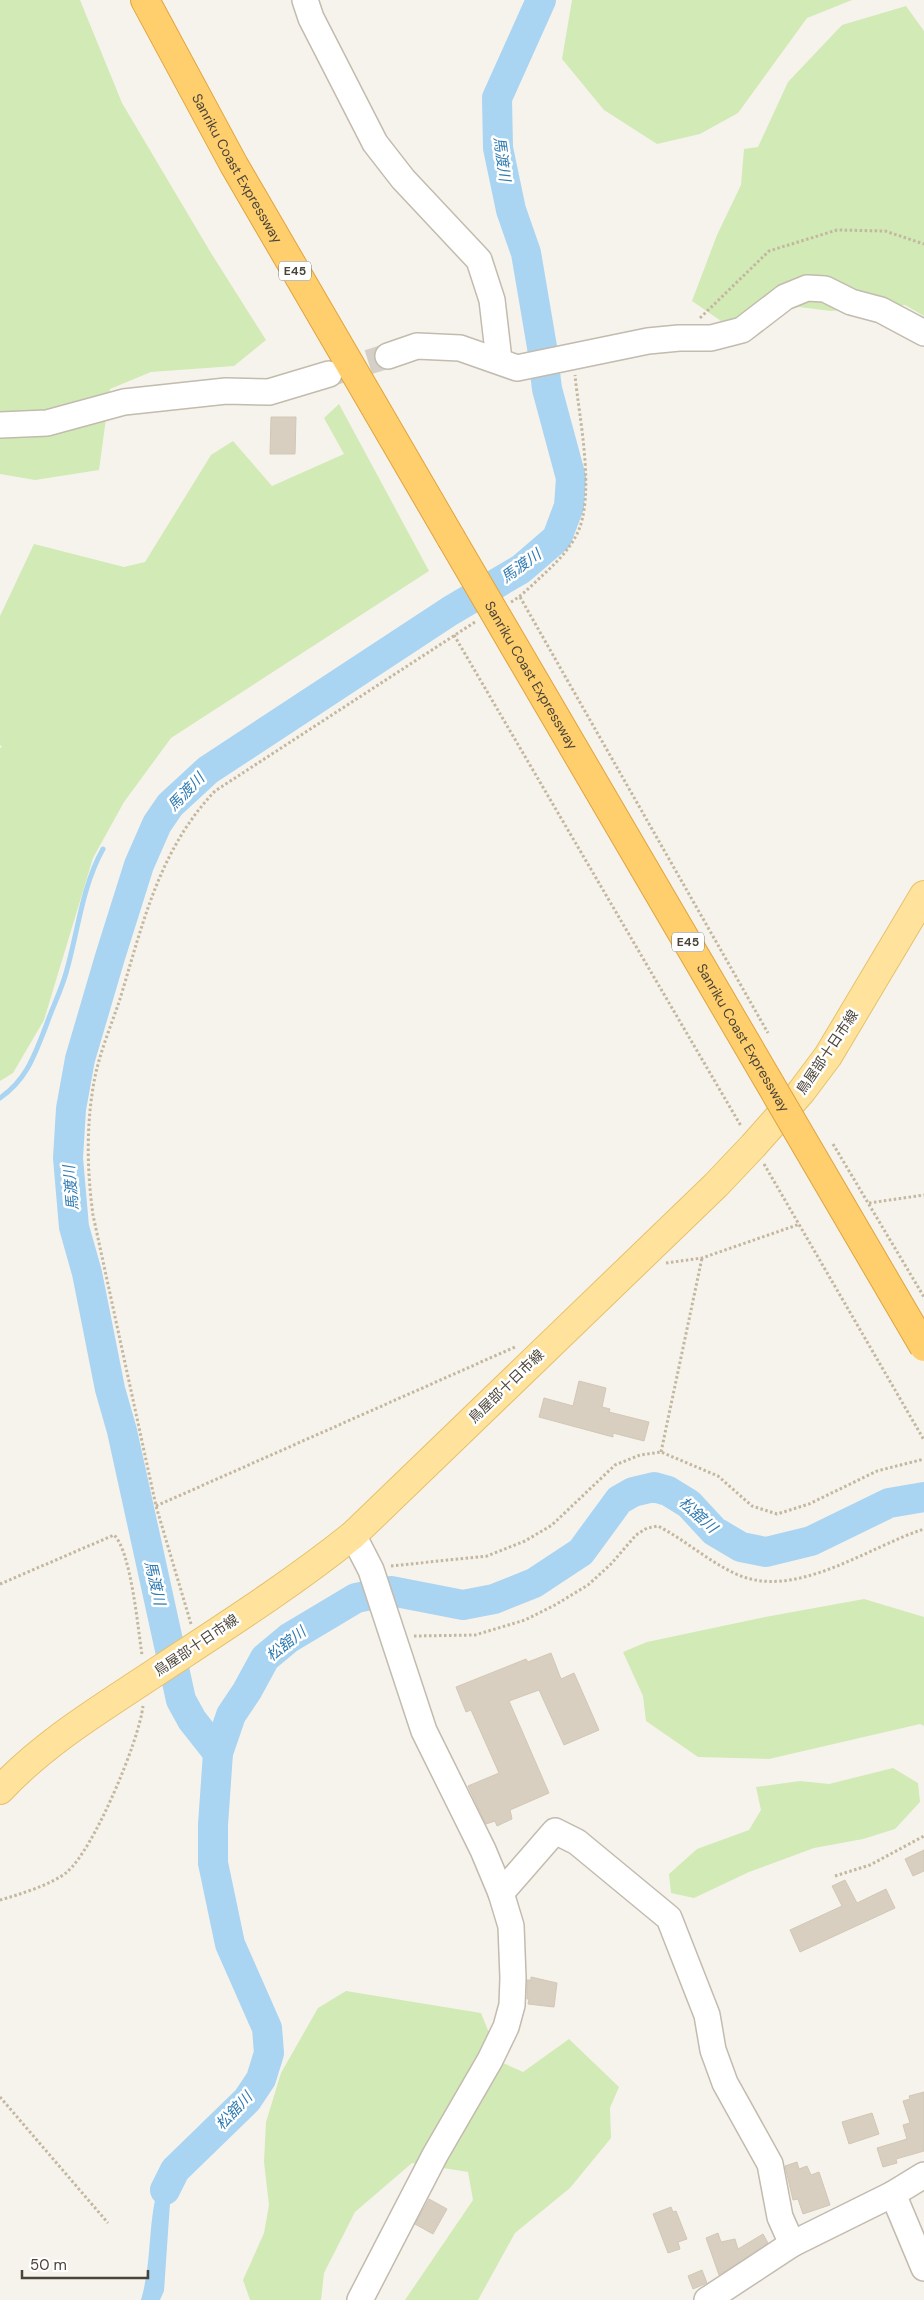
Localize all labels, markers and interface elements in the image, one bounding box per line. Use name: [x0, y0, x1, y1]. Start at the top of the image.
street label: Sanriku Coast Expressway: [188, 90, 287, 247]
water label: 馬渡川: [489, 135, 515, 185]
road number: E45: [279, 262, 311, 280]
water label: 馬渡川: [497, 544, 547, 587]
street label: Sanriku Coast Expressway: [481, 598, 582, 753]
water label: 馬渡川: [163, 767, 210, 815]
road number: E45: [672, 932, 704, 952]
street label: Sanriku Coast Expressway: [693, 960, 794, 1116]
street label: 鳥屋部十日市線: [792, 1006, 862, 1098]
water label: 馬渡川: [59, 1163, 83, 1211]
street label: 鳥屋部十日市線: [465, 1345, 547, 1427]
water label: 松舘川: [675, 1493, 723, 1539]
water label: 馬渡川: [140, 1559, 170, 1609]
street label: 鳥屋部十日市線: [150, 1610, 242, 1680]
water label: 松舘川: [262, 1621, 311, 1666]
water label: 松舘川: [211, 2086, 258, 2134]
scale bar: [22, 2248, 149, 2280]
text: 50 m: [30, 2255, 67, 2275]

